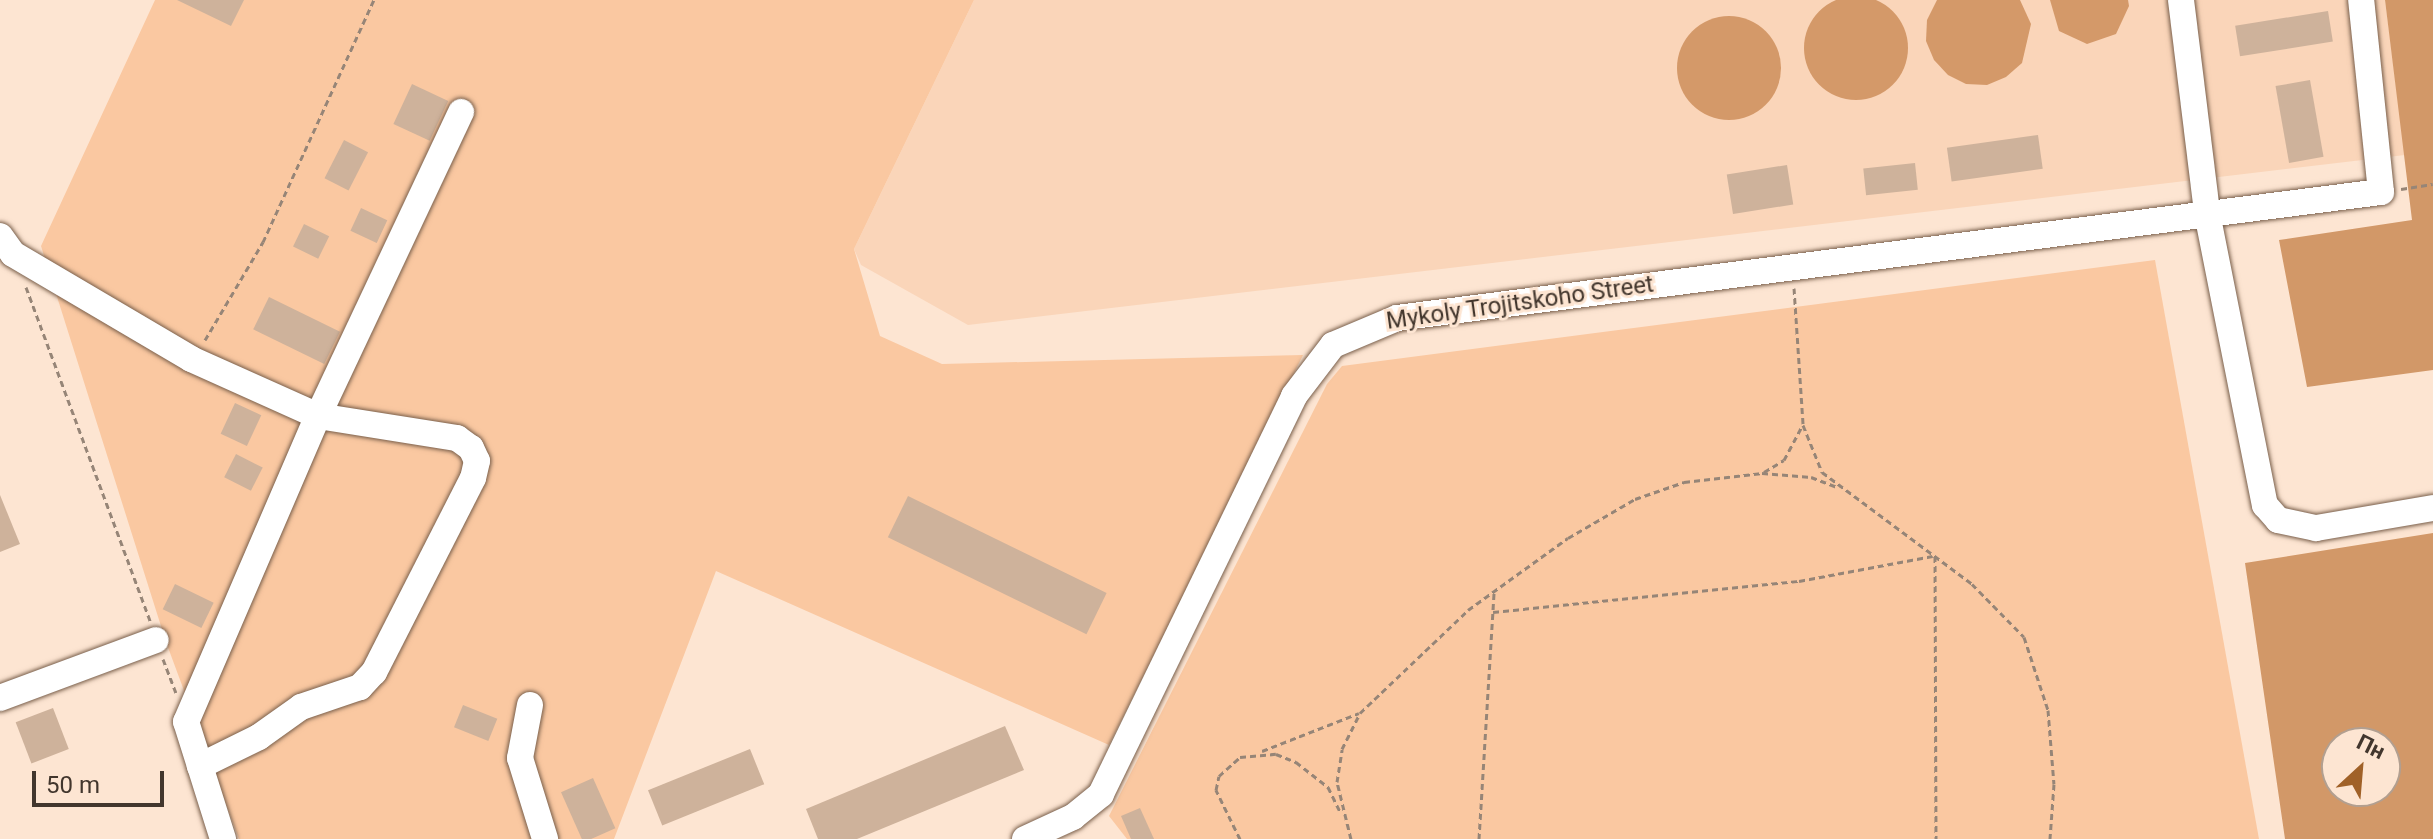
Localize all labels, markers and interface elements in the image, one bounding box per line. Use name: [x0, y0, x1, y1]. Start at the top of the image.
street label: Mykoly Trojitskoho Street: [1384, 270, 1656, 336]
north arrow: [2321, 727, 2401, 807]
text: Пн: [2353, 729, 2389, 764]
scale bar: [36, 755, 168, 805]
text: 50 m: [46, 771, 100, 799]

